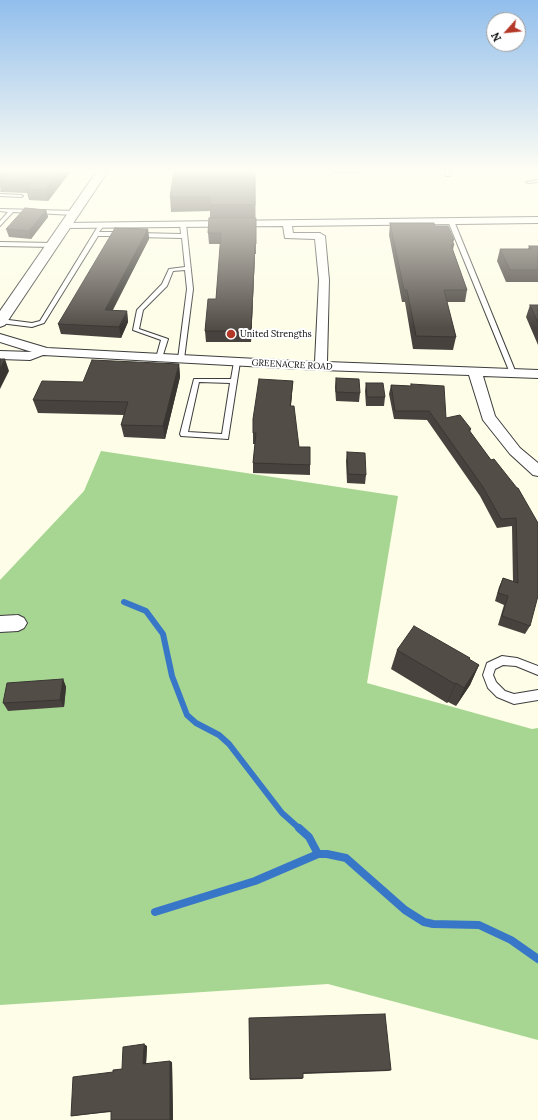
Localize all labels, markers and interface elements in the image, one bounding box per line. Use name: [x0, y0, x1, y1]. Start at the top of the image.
north arrow: [486, 12, 526, 52]
text: N: [488, 30, 504, 44]
marker: United Strengths: [225, 328, 237, 340]
place label: United Strengths: [240, 329, 312, 339]
street label: GREENACRE ROAD: [251, 357, 333, 373]

